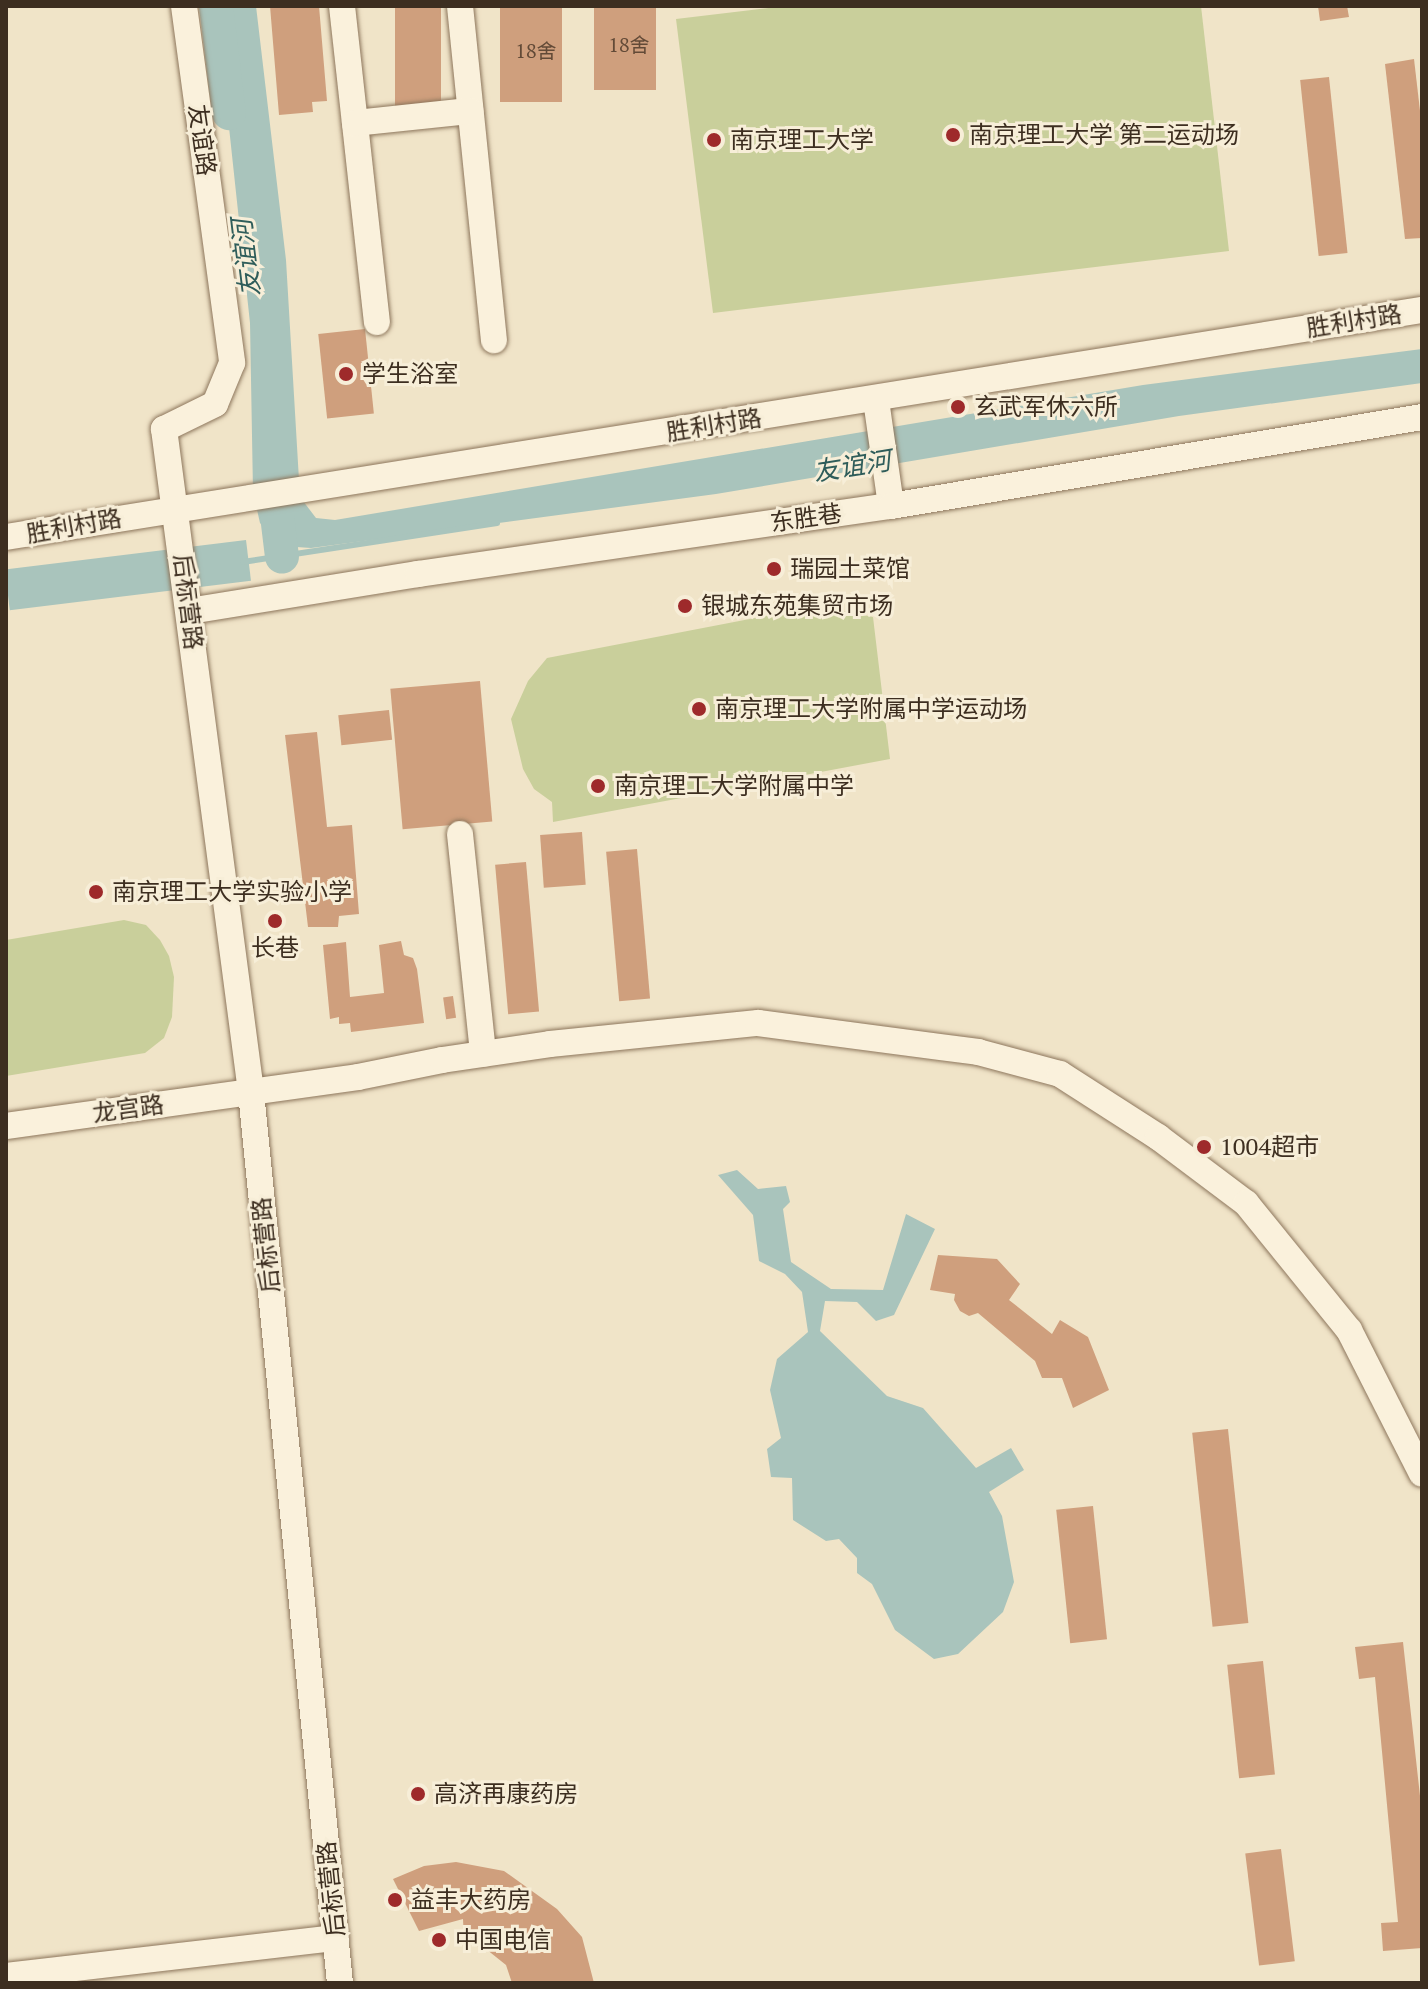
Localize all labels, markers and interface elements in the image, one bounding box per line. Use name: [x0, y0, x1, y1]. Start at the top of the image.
house number: 18舍: [608, 32, 650, 56]
house number: 18舍: [515, 38, 557, 62]
street label: 友谊路: [183, 102, 221, 178]
place label: 南京理工大学 第二运动场: [969, 121, 1239, 149]
place label: 南京理工大学: [730, 126, 874, 154]
marker: 南京理工大学 第二运动场: [944, 126, 962, 144]
marker: 南京理工大学: [705, 131, 723, 149]
water label: 友谊河: [226, 217, 266, 299]
street label: 胜利村路: [1304, 299, 1404, 343]
place label: 学生浴室: [362, 360, 458, 388]
marker: 学生浴室: [337, 365, 355, 383]
place label: 玄武军休六所: [974, 393, 1118, 421]
marker: 玄武军休六所: [949, 398, 967, 416]
street label: 胜利村路: [664, 403, 764, 447]
water label: 友谊河: [811, 444, 893, 488]
street label: 东胜巷: [768, 499, 844, 537]
street label: 胜利村路: [24, 503, 124, 549]
street label: 后标营路: [168, 553, 208, 651]
place label: 瑞园土菜馆: [790, 555, 910, 583]
marker: 瑞园土菜馆: [765, 560, 783, 578]
place label: 银城东苑集贸市场: [701, 592, 893, 620]
marker: 银城东苑集贸市场: [676, 597, 694, 615]
place label: 南京理工大学附属中学运动场: [715, 695, 1027, 723]
marker: 南京理工大学附属中学运动场: [690, 700, 708, 718]
place label: 南京理工大学附属中学: [614, 772, 854, 800]
marker: 南京理工大学附属中学: [589, 777, 607, 795]
place label: 南京理工大学实验小学: [112, 878, 352, 906]
marker: 南京理工大学实验小学: [87, 883, 105, 901]
marker: 长巷: [266, 912, 284, 930]
place label: 长巷: [251, 934, 299, 962]
street label: 龙宫路: [90, 1090, 166, 1128]
place label: 1004超市: [1220, 1133, 1319, 1161]
marker: 1004超市: [1195, 1138, 1213, 1156]
street label: 后标营路: [247, 1196, 285, 1294]
place label: 高济再康药房: [434, 1780, 578, 1808]
marker: 高济再康药房: [409, 1785, 427, 1803]
street label: 后标营路: [312, 1840, 350, 1938]
place label: 益丰大药房: [411, 1886, 531, 1914]
marker: 益丰大药房: [386, 1891, 404, 1909]
place label: 中国电信: [455, 1926, 551, 1954]
marker: 中国电信: [430, 1931, 448, 1949]

